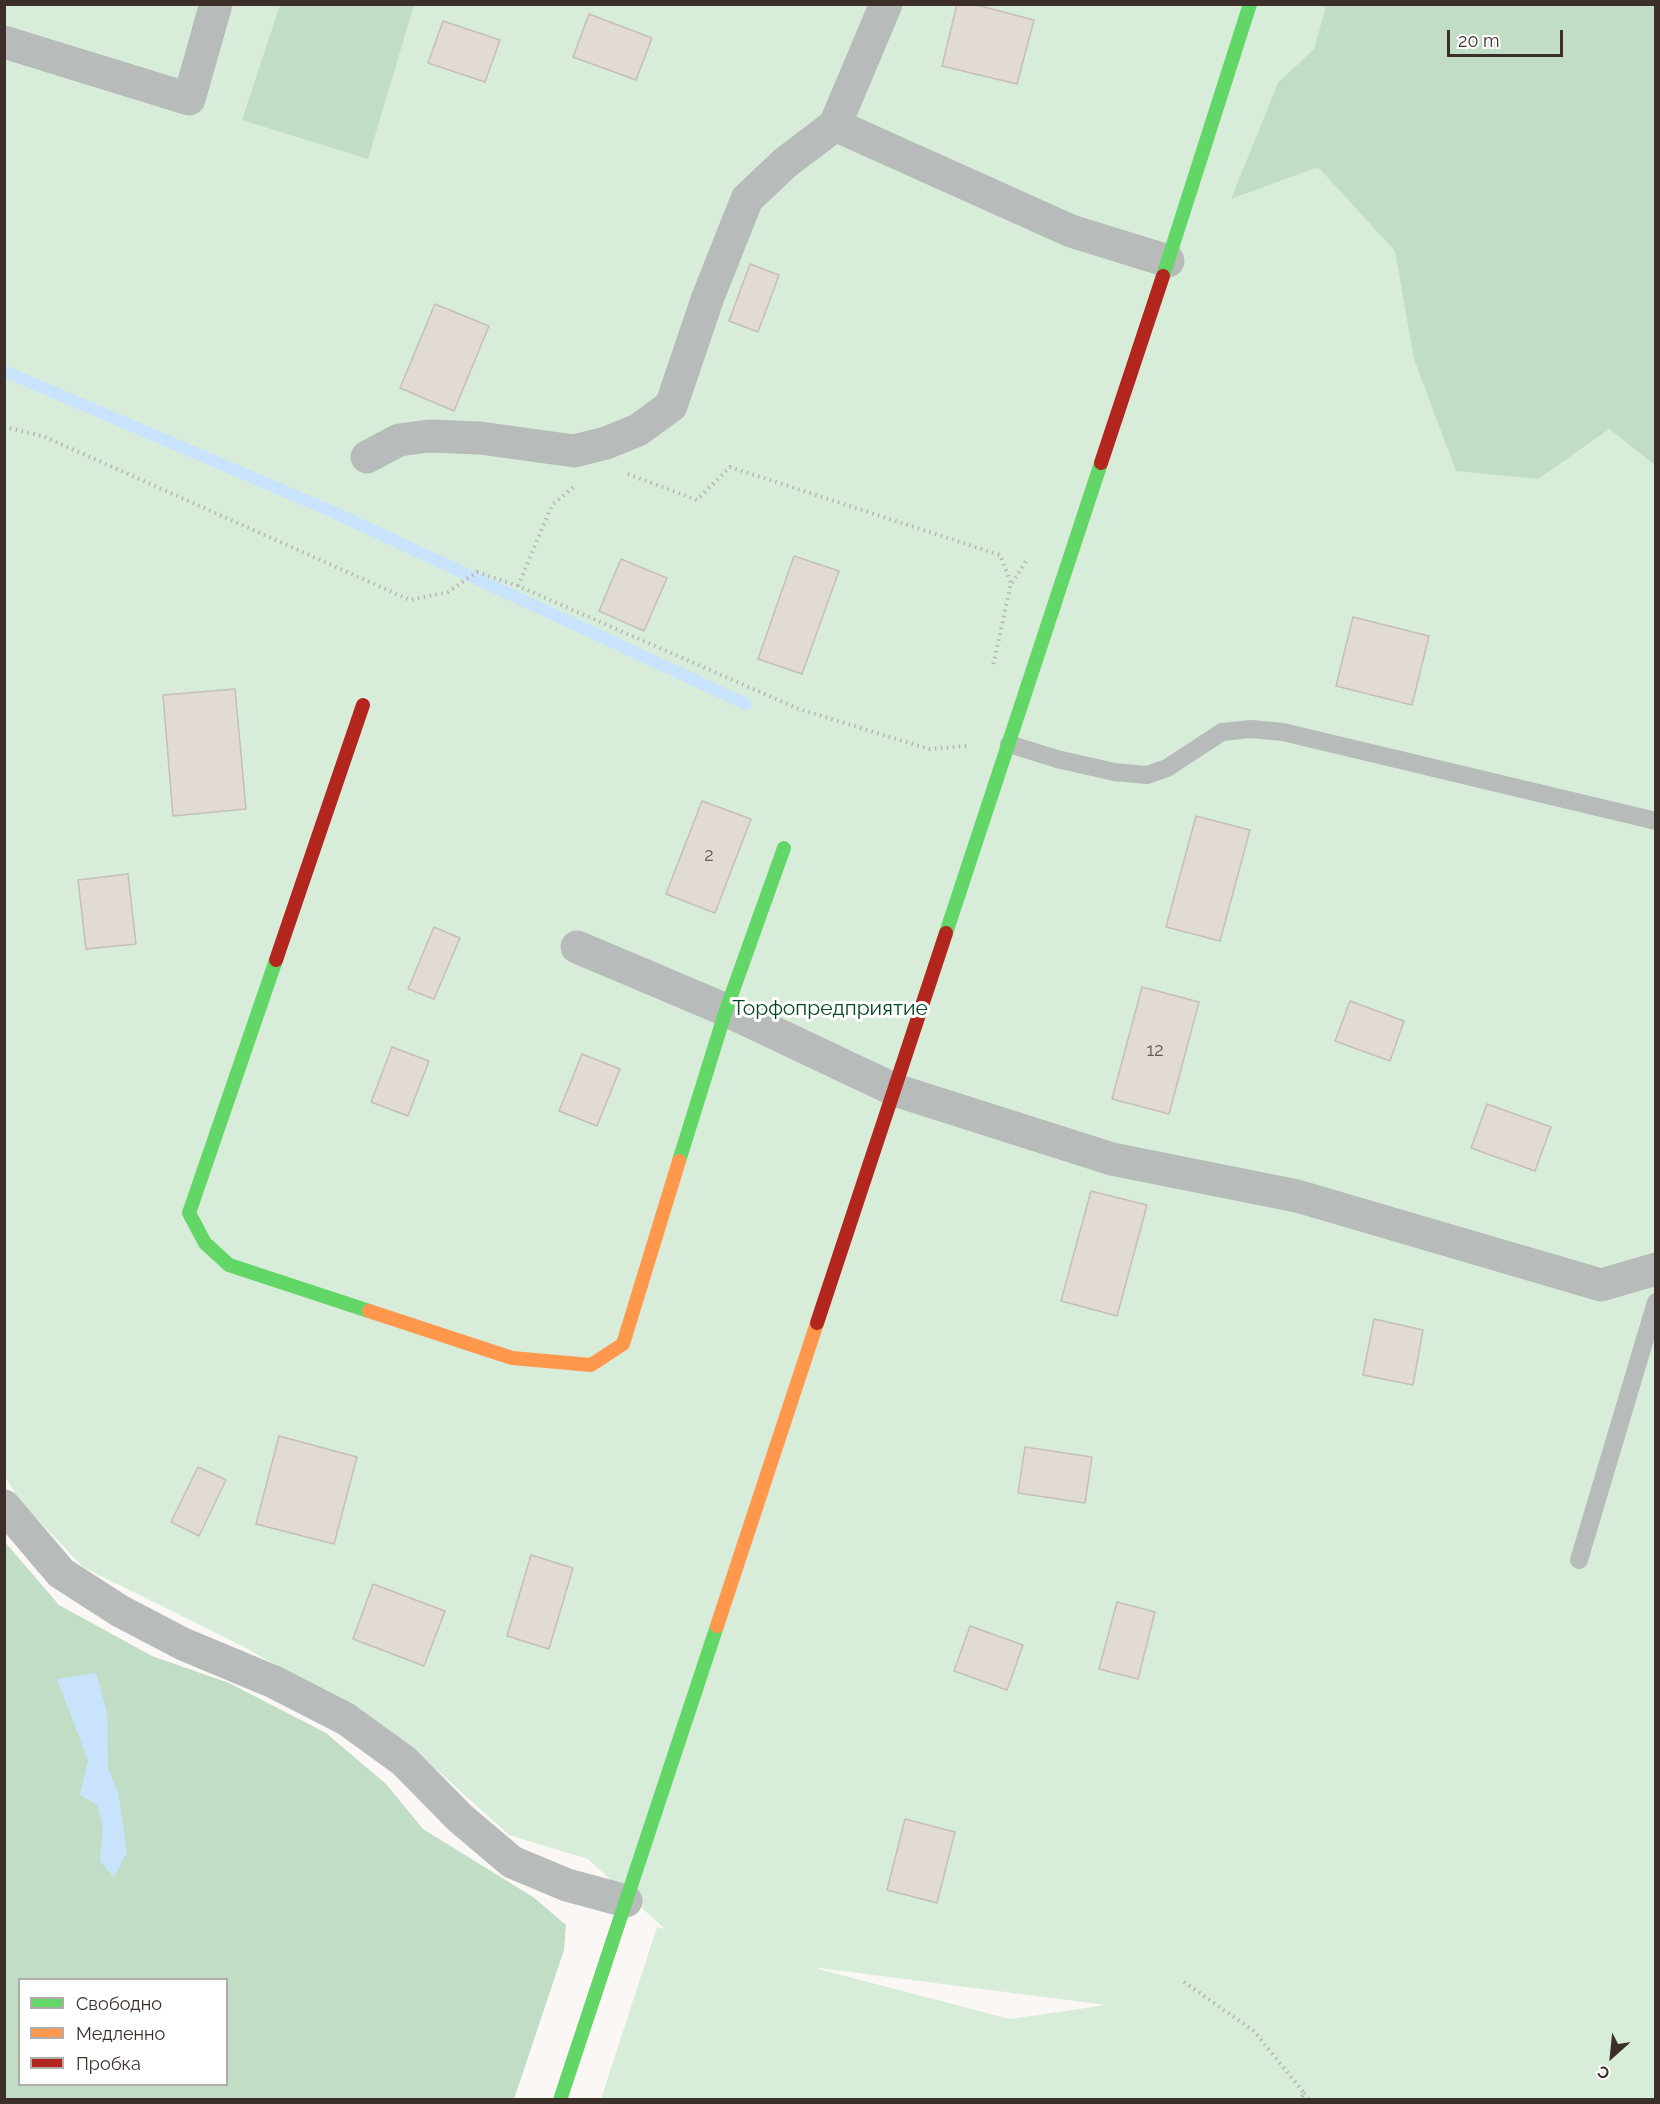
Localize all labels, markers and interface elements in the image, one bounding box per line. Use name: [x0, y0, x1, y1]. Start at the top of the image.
scale bar: [1450, 18, 1566, 56]
text: 20 m: [1458, 30, 1500, 51]
house number: 2: [704, 845, 714, 867]
park label: Торфопредприятие: [732, 996, 928, 1022]
house number: 12: [1146, 1040, 1164, 1062]
legend: [18, 1978, 228, 2086]
text: Свободно: [76, 1993, 162, 2014]
text: Медленно: [76, 2023, 165, 2044]
north arrow: [1582, 2026, 1642, 2086]
text: Пробка: [76, 2053, 141, 2074]
text: С: [1594, 2062, 1613, 2083]

